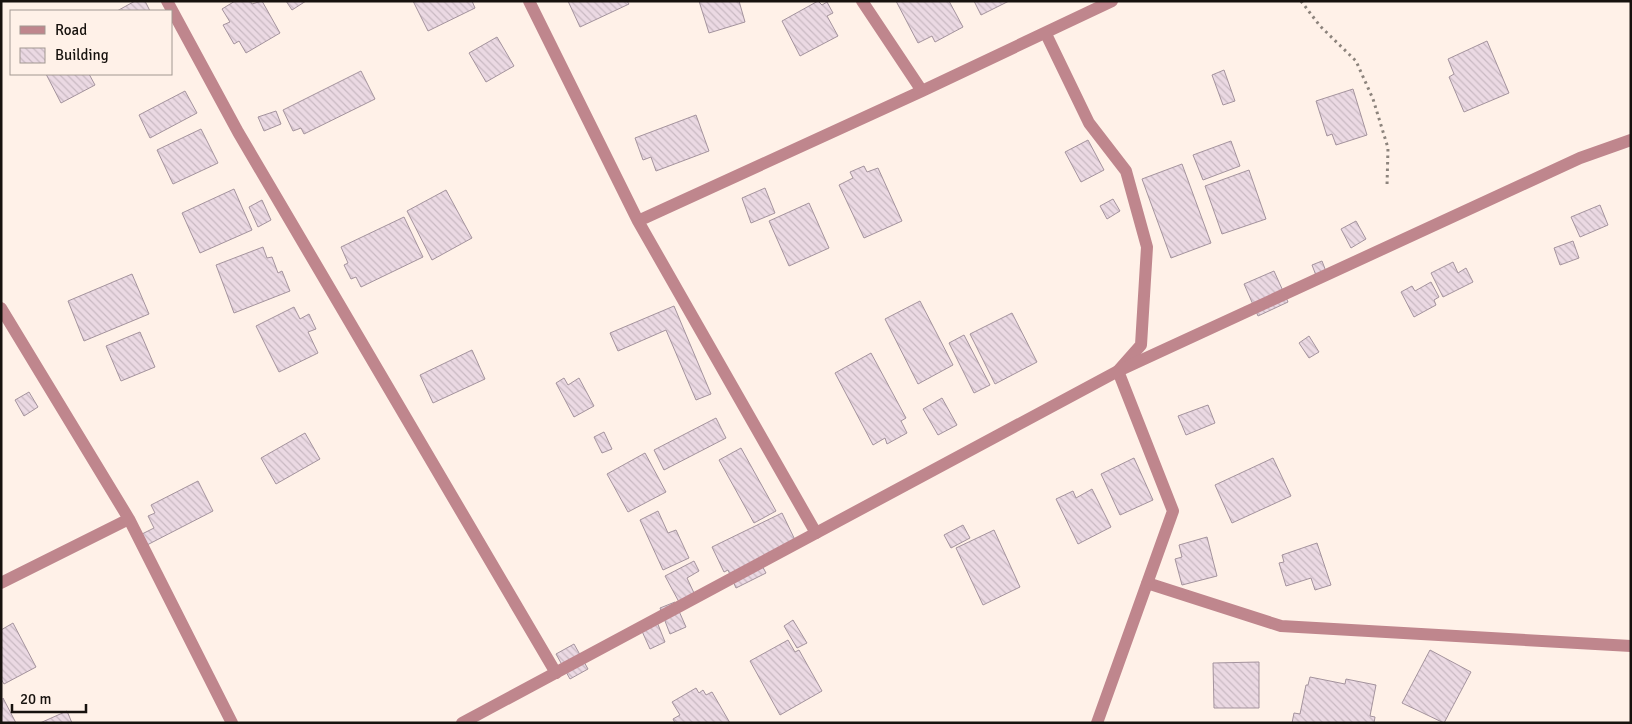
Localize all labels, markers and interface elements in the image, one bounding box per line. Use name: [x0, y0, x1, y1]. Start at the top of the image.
legend: [10, 10, 172, 75]
text: Road: [55, 21, 87, 39]
text: Building: [55, 46, 109, 64]
scale bar: [12, 682, 86, 714]
text: 20 m: [20, 690, 51, 708]

